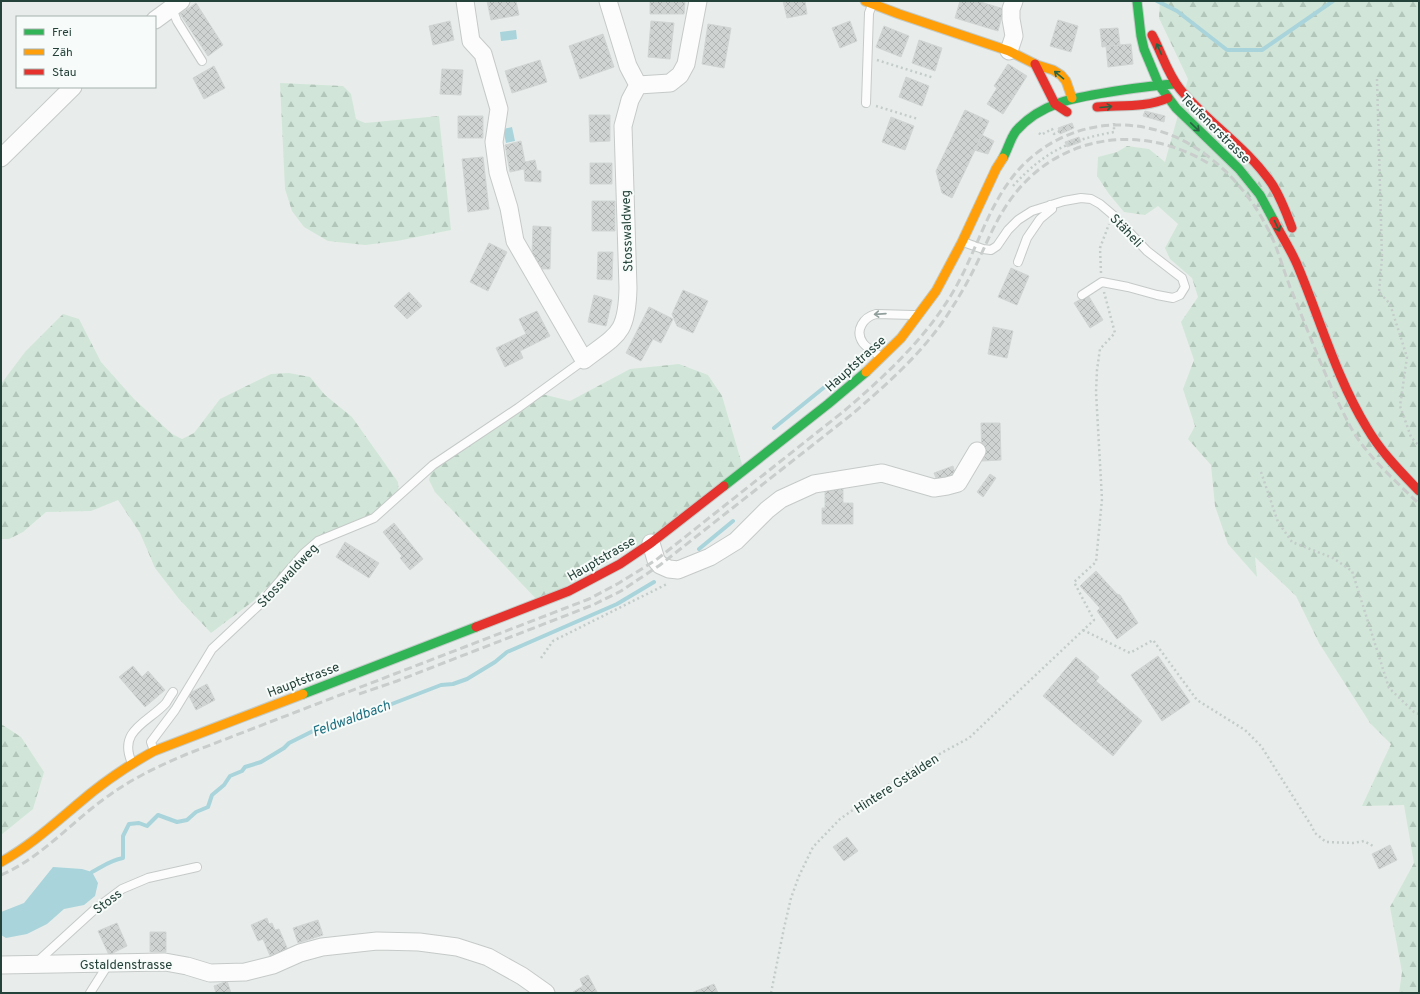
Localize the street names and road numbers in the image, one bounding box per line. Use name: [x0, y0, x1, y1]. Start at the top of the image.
street label: Teufenerstrasse: [1176, 91, 1253, 168]
street label: Stosswaldweg: [619, 190, 637, 272]
street label: Stäheli: [1106, 211, 1145, 252]
street label: Hauptstrasse: [823, 333, 890, 396]
street label: Hauptstrasse: [565, 534, 639, 586]
street label: Stosswaldweg: [255, 541, 322, 612]
street label: Hauptstrasse: [265, 660, 342, 702]
street label: Hintere Gstalden: [852, 751, 942, 818]
street label: Stoss: [91, 887, 126, 919]
street label: Gstaldenstrasse: [80, 958, 172, 974]

